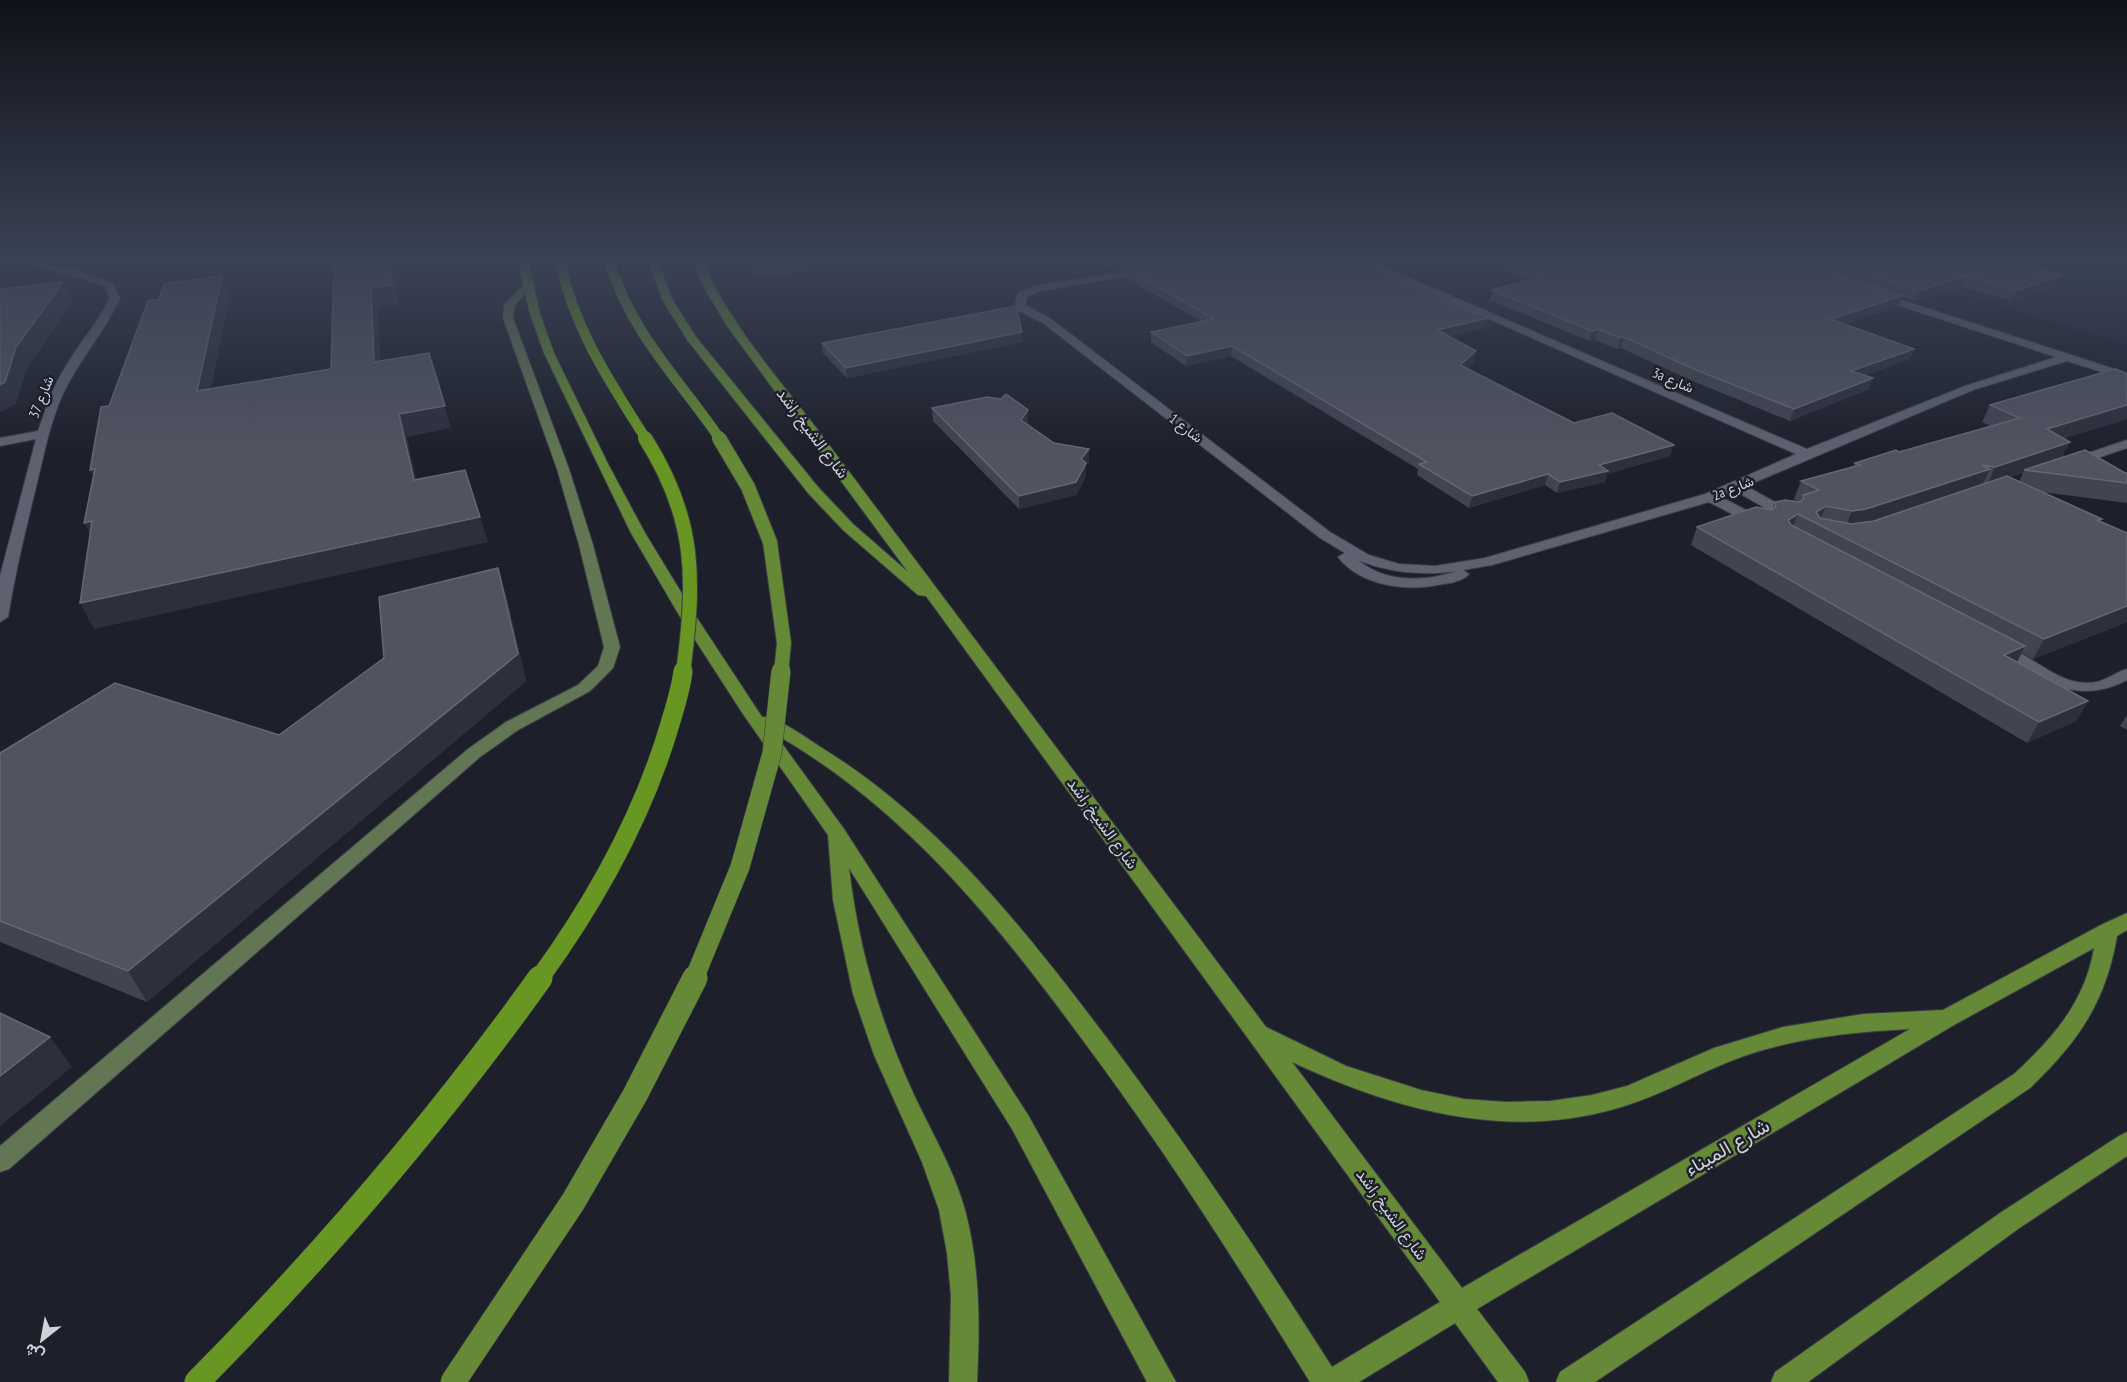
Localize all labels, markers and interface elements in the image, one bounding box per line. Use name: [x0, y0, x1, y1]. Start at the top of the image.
street label: 3a شارع: [1649, 363, 1696, 399]
street label: شارع 37: [24, 373, 59, 421]
street label: شارع الشيخ راشد: [771, 384, 853, 483]
street label: شارع 1: [1164, 409, 1206, 448]
street label: 2a شارع: [1710, 472, 1757, 506]
street label: شارع الشيخ راشد: [1062, 774, 1143, 874]
street label: شارع الميناء: [1680, 1112, 1775, 1183]
street label: شارع الشيخ راشد: [1351, 1165, 1432, 1265]
north arrow: [12, 1310, 72, 1370]
text: ش: [21, 1339, 48, 1366]

